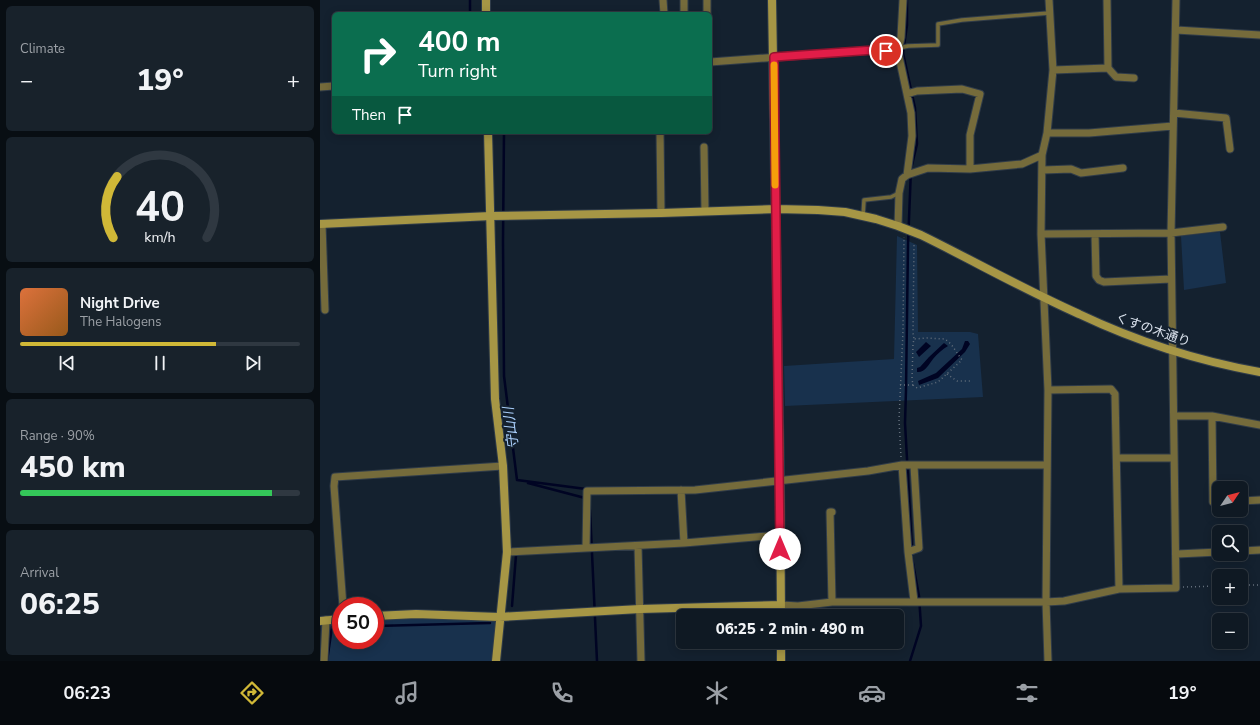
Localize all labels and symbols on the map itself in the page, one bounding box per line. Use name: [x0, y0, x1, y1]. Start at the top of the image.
pin: [869, 34, 903, 68]
street label: くすの木通り: [1113, 309, 1193, 351]
water label: 守山川: [499, 404, 523, 450]
north arrow: [1212, 481, 1248, 517]
position arrow: [759, 528, 801, 570]
speed limit sign: 50: [332, 597, 384, 649]

